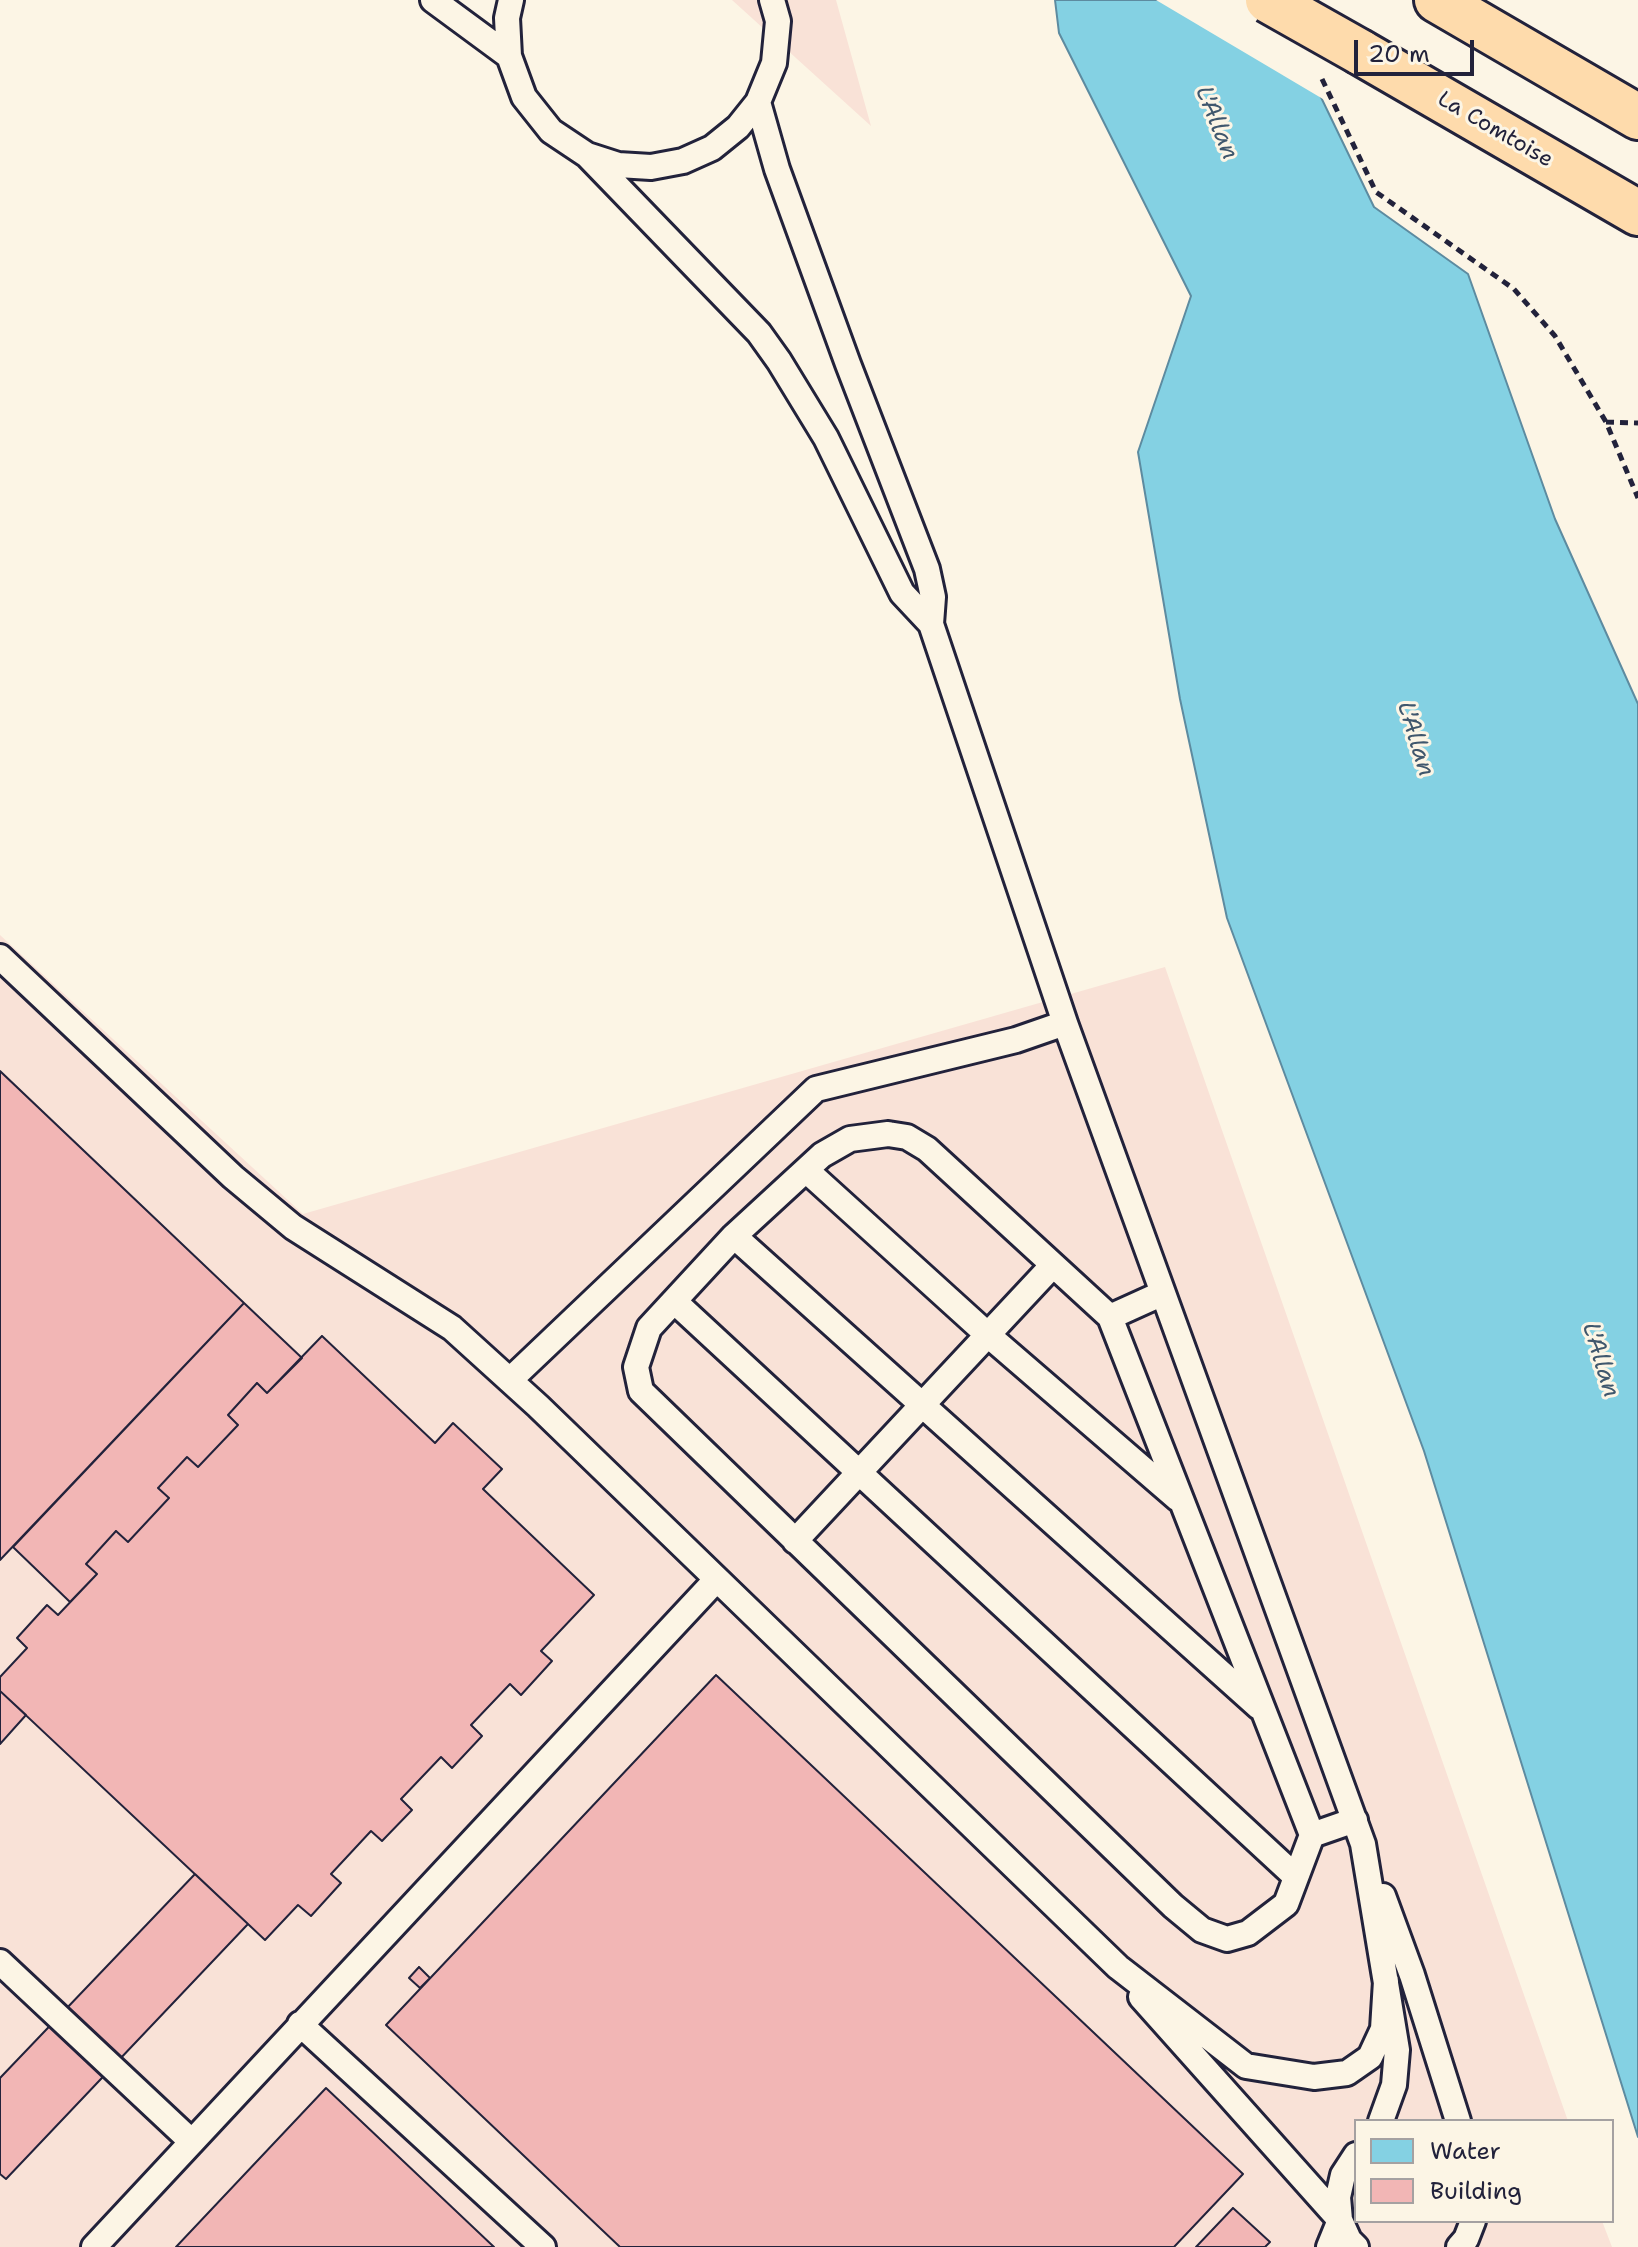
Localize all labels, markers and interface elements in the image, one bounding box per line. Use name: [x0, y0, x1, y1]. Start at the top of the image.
scale bar: [1358, 24, 1478, 74]
text: 20 m: [1368, 38, 1430, 70]
water label: L'Allan: [1188, 82, 1244, 164]
street label: La Comtoise: [1433, 86, 1557, 174]
water label: L'Allan: [1390, 698, 1440, 780]
water label: L'Allan: [1575, 1319, 1625, 1401]
legend: [1354, 2119, 1614, 2223]
text: Water: [1430, 2135, 1501, 2167]
text: Building: [1430, 2175, 1522, 2207]

